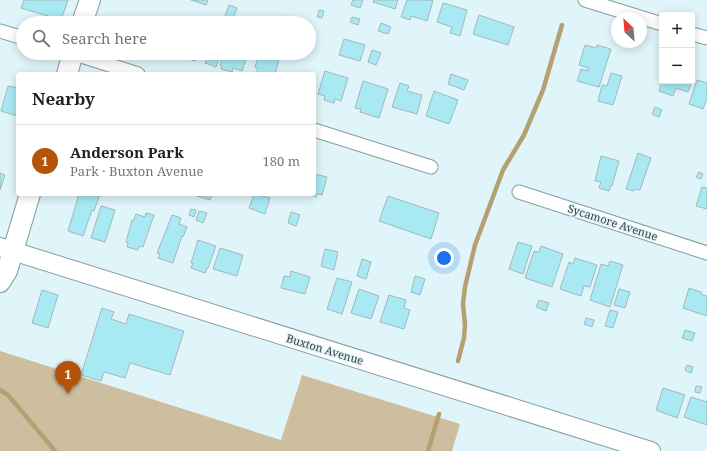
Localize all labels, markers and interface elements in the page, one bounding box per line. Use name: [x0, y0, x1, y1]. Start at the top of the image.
north arrow: [611, 12, 647, 48]
map controls: [659, 12, 695, 84]
button: +: [659, 12, 695, 48]
search box: [16, 16, 316, 60]
icon: search: [30, 27, 52, 49]
text: Search here: [62, 28, 147, 48]
button: −: [659, 48, 695, 84]
text: Nearby: [32, 87, 95, 110]
text: Anderson Park: [70, 142, 184, 162]
text: 1: [41, 152, 49, 170]
text: 180 m: [263, 152, 300, 170]
text: Park · Buxton Avenue: [70, 162, 203, 180]
street label: Sycamore Avenue: [566, 200, 660, 244]
your location: [434, 248, 454, 268]
street label: Buxton Avenue: [285, 330, 366, 368]
pin: 1: [55, 361, 81, 394]

